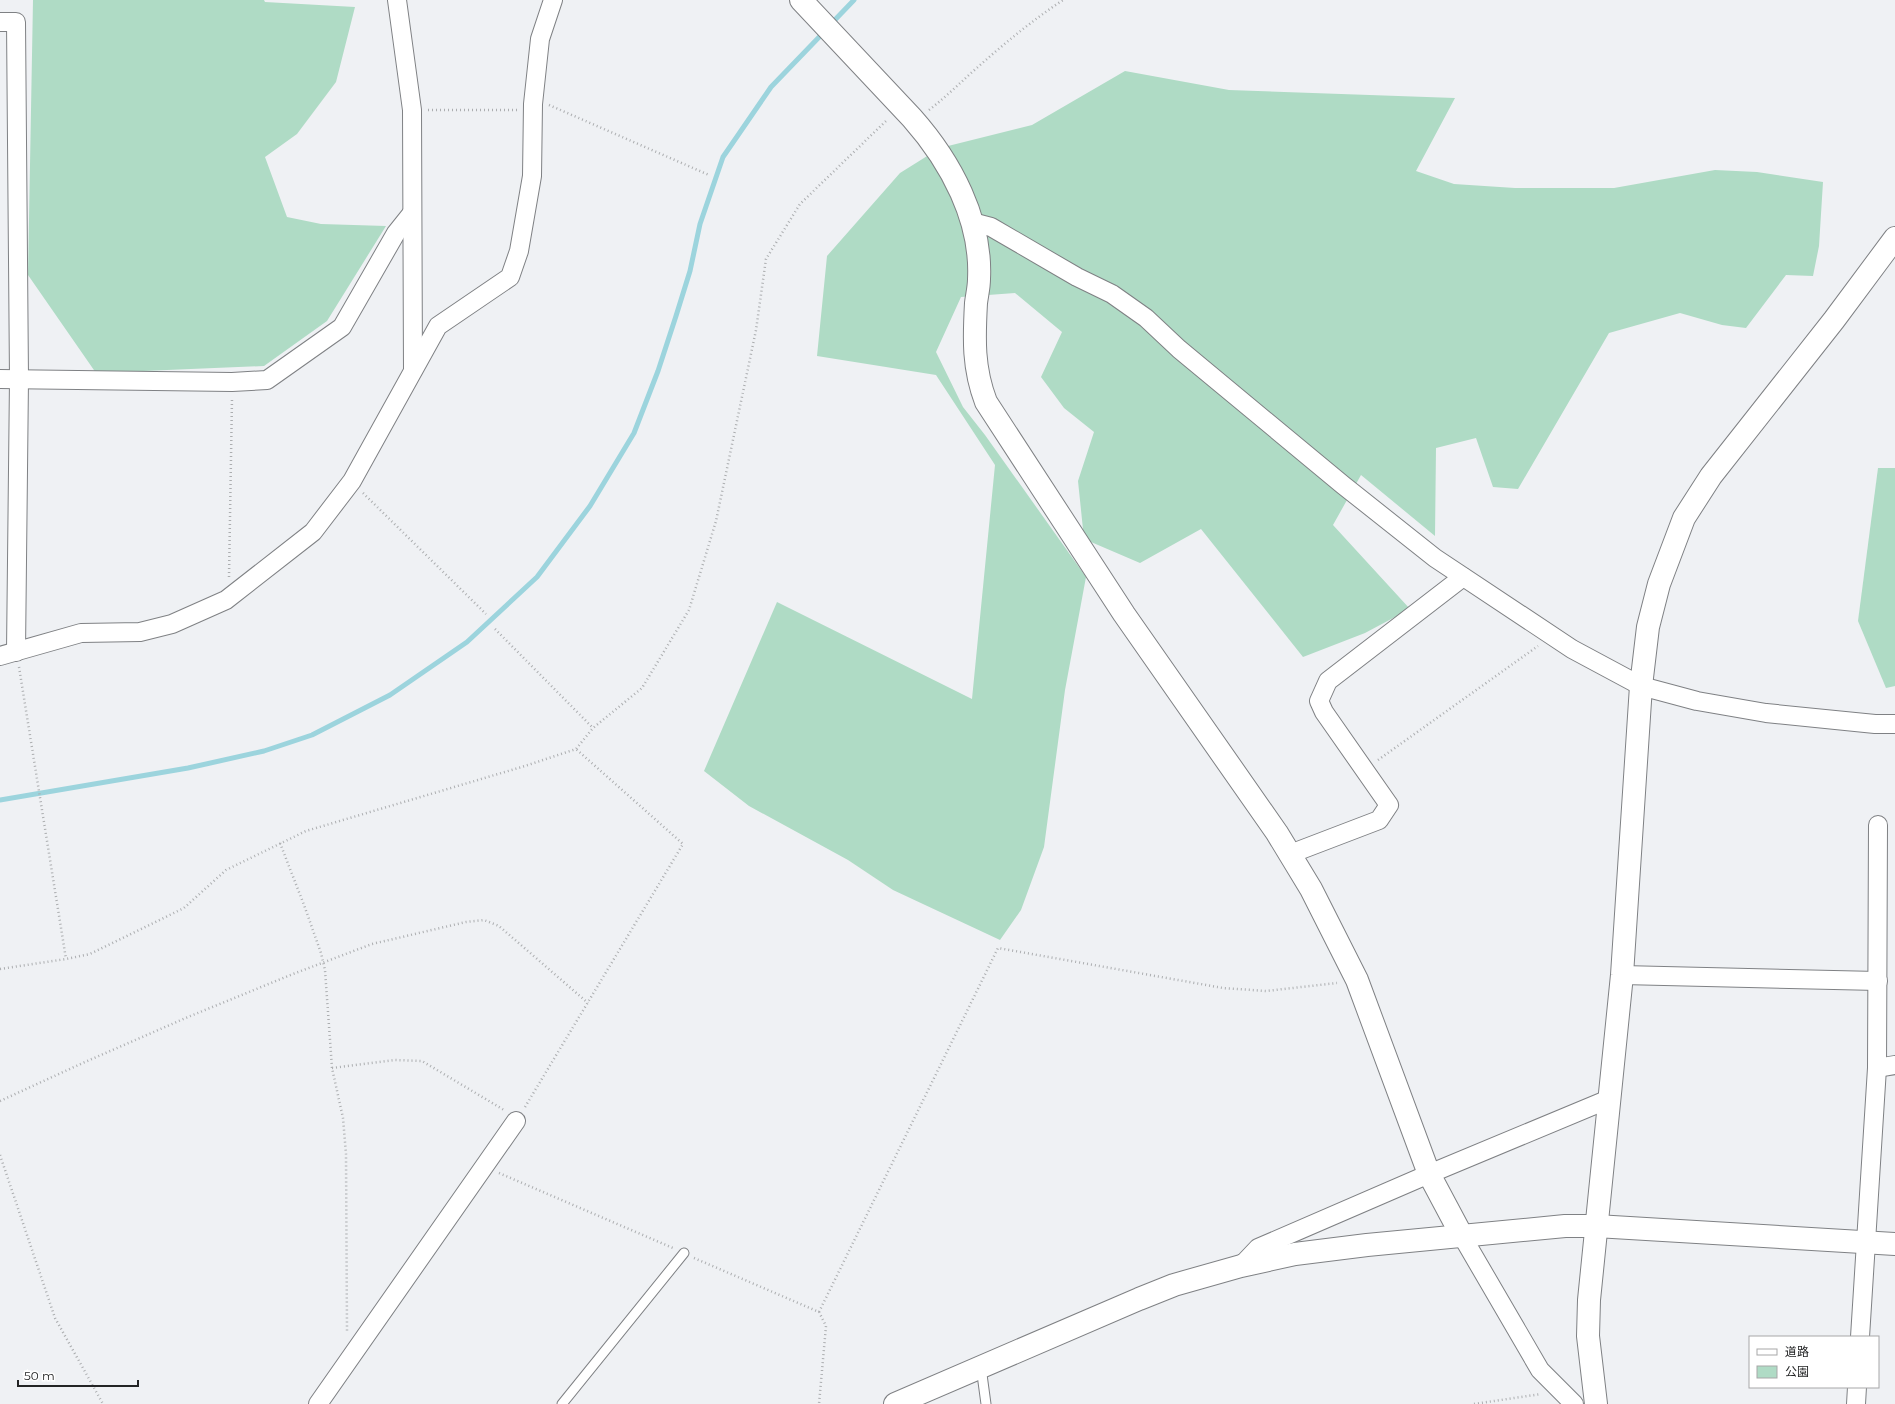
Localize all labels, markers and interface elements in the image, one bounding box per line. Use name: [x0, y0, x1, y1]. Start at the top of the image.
legend: [1749, 1336, 1879, 1388]
text: 道路: [1785, 1344, 1809, 1359]
scale bar: [18, 1362, 138, 1388]
text: 公園: [1785, 1364, 1809, 1379]
text: 50 m: [24, 1368, 55, 1383]

